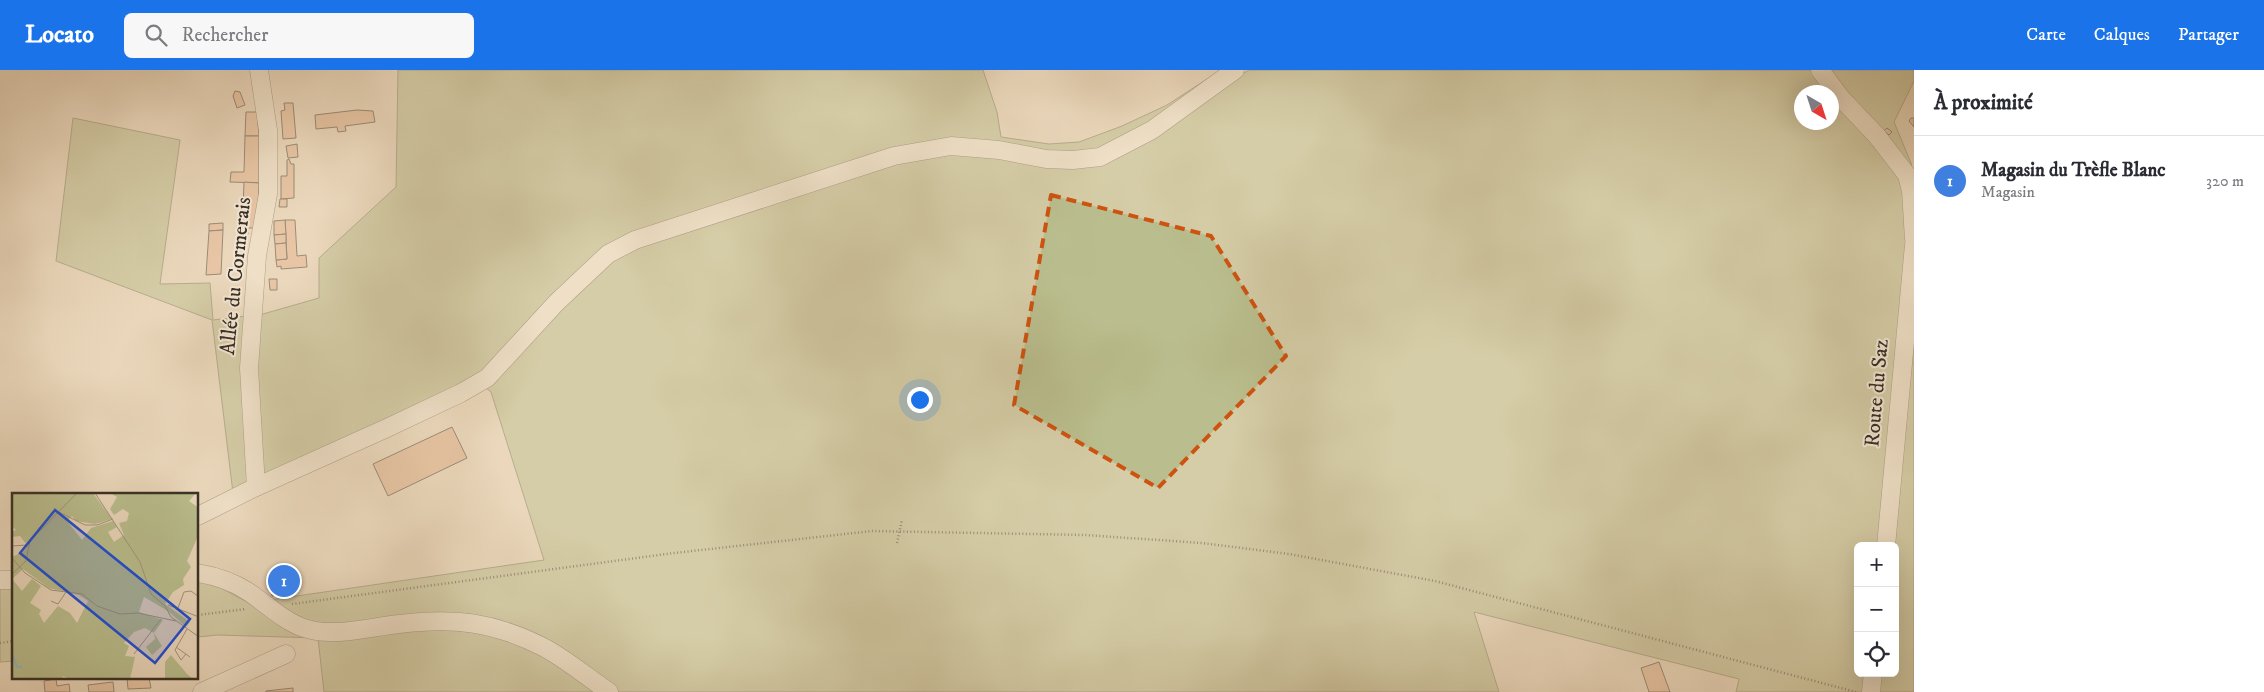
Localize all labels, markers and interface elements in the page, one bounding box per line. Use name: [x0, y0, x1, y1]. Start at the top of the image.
search box: [124, 13, 474, 58]
text: Locato: [25, 20, 94, 50]
icon: search: [142, 21, 170, 49]
text: Rechercher: [182, 24, 268, 47]
text: Carte: [2026, 24, 2066, 46]
text: Calques: [2094, 24, 2150, 46]
text: Partager: [2178, 24, 2239, 46]
north arrow: [1794, 85, 1839, 130]
text: À proximité: [1934, 90, 2033, 116]
text: Magasin du Trèfle Blanc: [1981, 159, 2166, 182]
text: 1: [1947, 171, 1953, 191]
text: 320 m: [2206, 171, 2244, 191]
text: Magasin: [1981, 182, 2035, 202]
street label: Allée du Cormerais: [215, 196, 257, 356]
street label: Route du Saz: [1859, 338, 1895, 448]
your location: [907, 387, 933, 413]
inset map: [12, 493, 199, 680]
map controls: [1854, 542, 1899, 677]
button: +: [1854, 542, 1899, 587]
pin: 1: [268, 562, 300, 600]
button: −: [1854, 587, 1899, 632]
button: locate: [1854, 632, 1899, 677]

